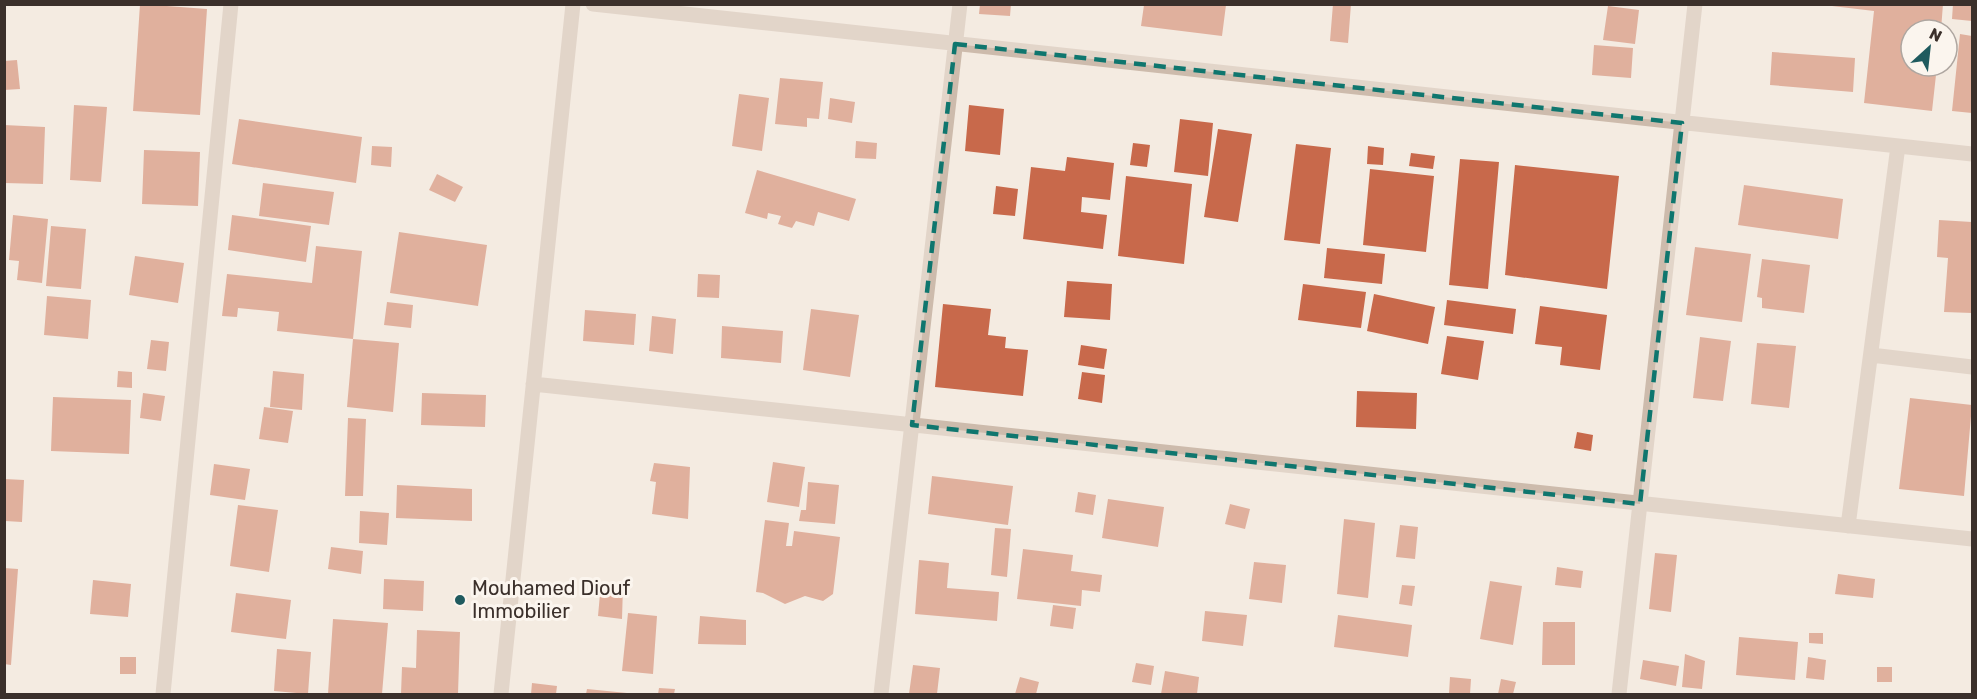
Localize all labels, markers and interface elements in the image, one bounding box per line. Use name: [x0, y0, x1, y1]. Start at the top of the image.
north arrow: [1899, 18, 1959, 78]
text: N: [1926, 24, 1945, 46]
place label: Mouhamed Diouf Immobilier: [472, 576, 631, 623]
marker: Mouhamed Diouf Immobilier: [453, 593, 467, 607]

